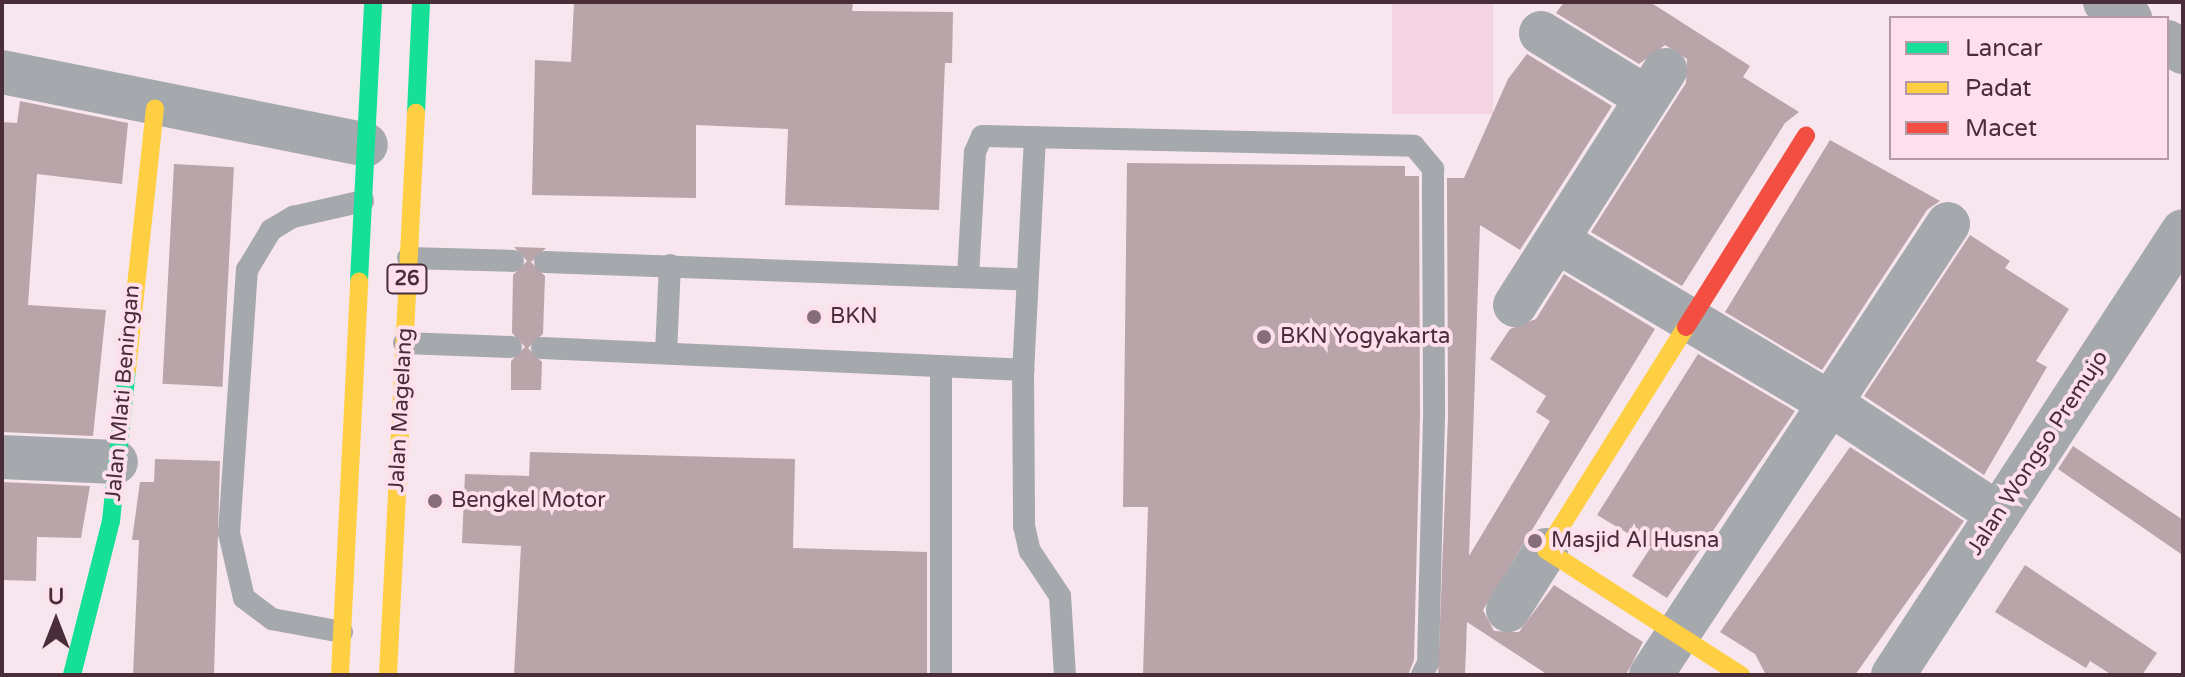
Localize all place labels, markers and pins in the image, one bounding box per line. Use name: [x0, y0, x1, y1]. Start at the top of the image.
place label: BKN: [830, 304, 878, 330]
marker: BKN: [805, 308, 823, 326]
place label: BKN Yogyakarta: [1280, 324, 1450, 350]
marker: BKN Yogyakarta: [1255, 328, 1273, 346]
place label: Bengkel Motor: [451, 488, 606, 514]
marker: Bengkel Motor: [426, 492, 444, 510]
place label: Masjid Al Husna: [1551, 528, 1719, 554]
marker: Masjid Al Husna: [1526, 532, 1544, 550]

